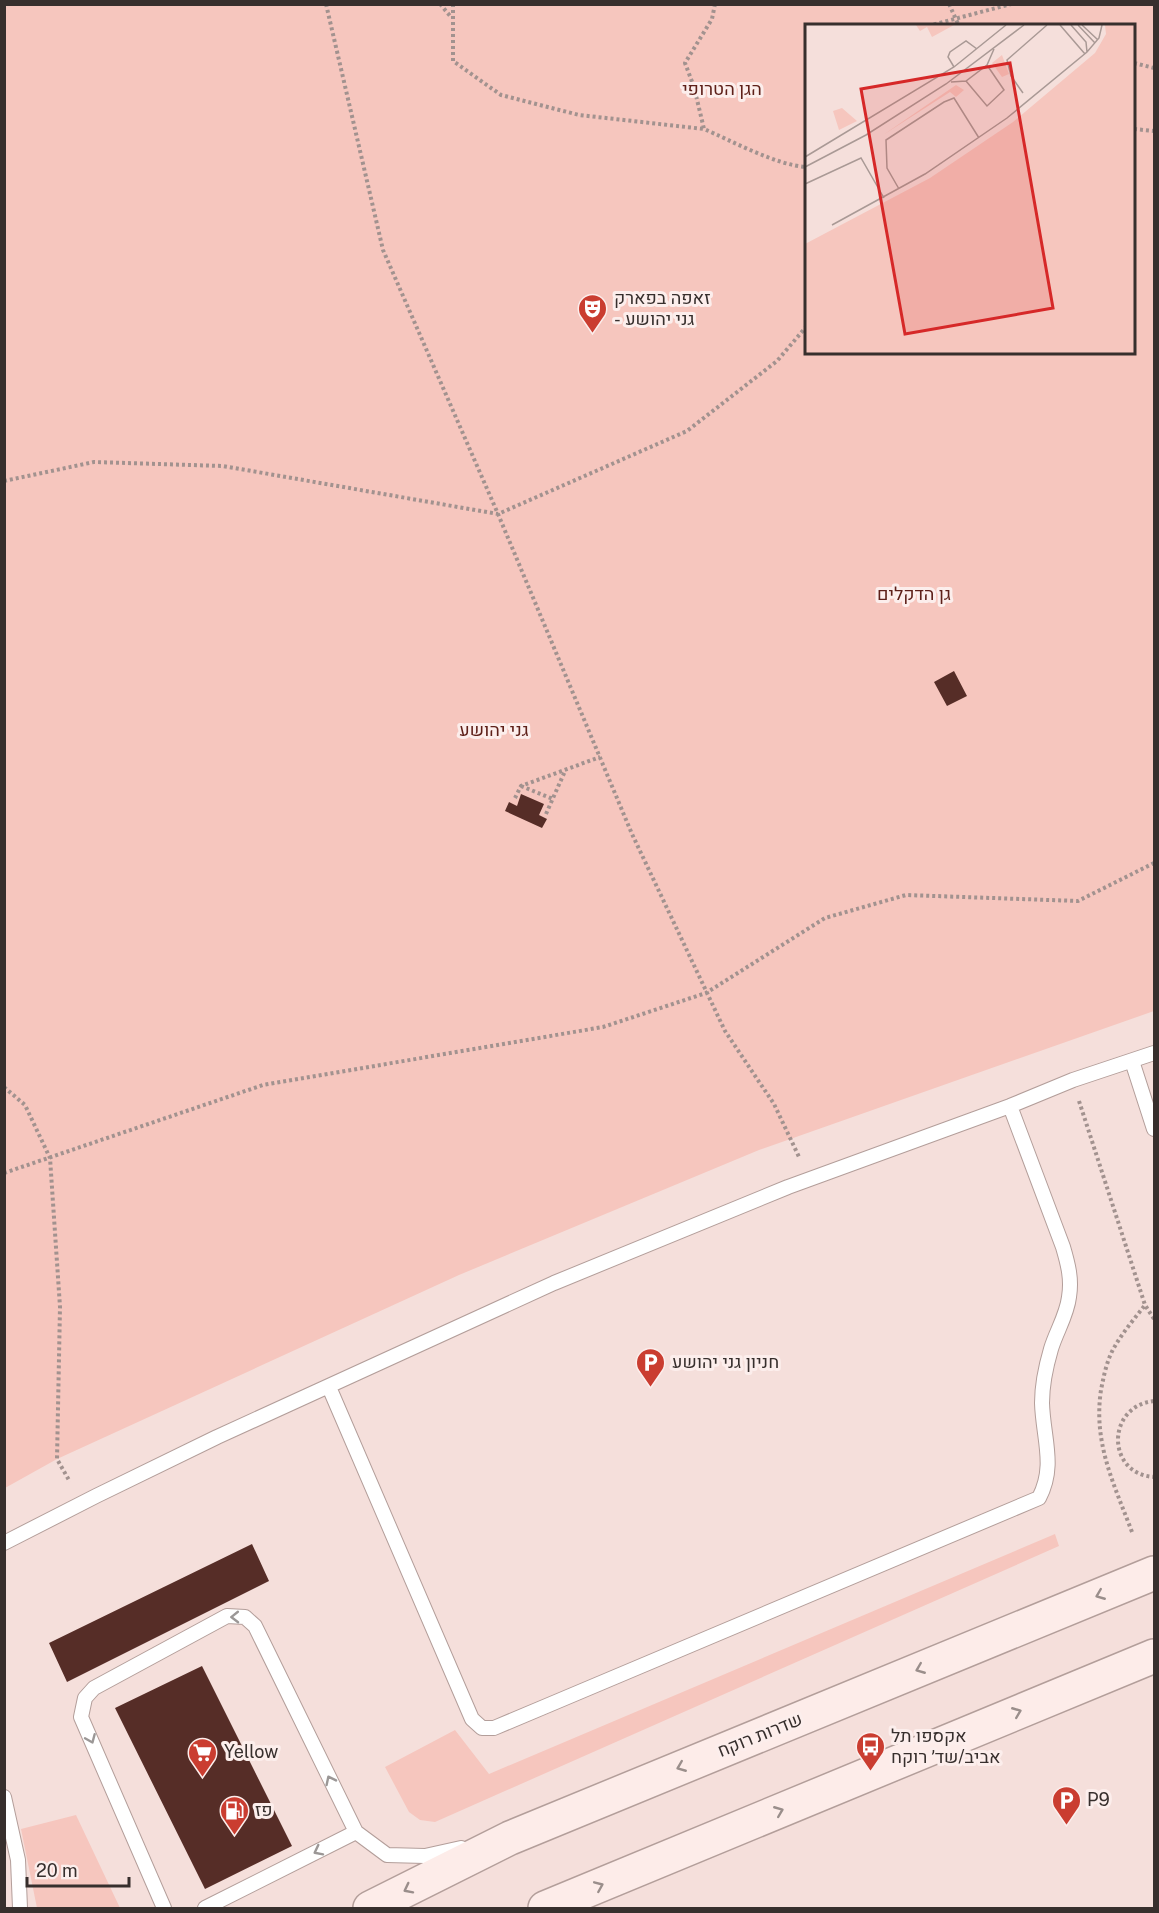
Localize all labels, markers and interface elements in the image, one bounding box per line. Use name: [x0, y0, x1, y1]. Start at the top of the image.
inset map: [805, 24, 1135, 354]
park label: הגן הטרופי: [682, 78, 762, 99]
place label: זאפה בפארק - גני יהושע: [614, 287, 711, 329]
theatre icon: זאפה בפארק - גני יהושע: [577, 292, 609, 334]
park label: גן הדקלים: [877, 583, 951, 604]
park label: גני יהושע: [459, 719, 529, 740]
parking icon: חניון גני יהושע: [635, 1346, 667, 1388]
place label: חניון גני יהושע: [672, 1351, 779, 1372]
one-way arrow: [1096, 1588, 1107, 1600]
one-way arrow: [230, 1611, 239, 1624]
one-way arrow: [915, 1662, 926, 1674]
one-way arrow: [1011, 1707, 1022, 1719]
street label: שדרות רוקח: [714, 1708, 805, 1761]
place label: אקספו תל אביב/שד׳ רוקח: [891, 1725, 1001, 1767]
bus stop icon: אקספו תל אביב/שד׳ רוקח: [854, 1730, 886, 1772]
one-way arrow: [83, 1733, 95, 1744]
supermarket icon: Yellow: [187, 1736, 219, 1778]
place label: Yellow: [224, 1741, 278, 1762]
one-way arrow: [677, 1760, 688, 1772]
one-way arrow: [326, 1775, 338, 1786]
parking icon: P9: [1050, 1784, 1082, 1826]
place label: P9: [1087, 1789, 1110, 1810]
fuel station icon: פז: [218, 1794, 250, 1836]
place label: פז: [255, 1799, 273, 1820]
one-way arrow: [772, 1806, 783, 1818]
one-way arrow: [314, 1844, 325, 1855]
scale bar: [27, 1850, 129, 1888]
text: 20 m: [36, 1860, 78, 1881]
one-way arrow: [592, 1881, 603, 1893]
one-way arrow: [403, 1882, 414, 1894]

